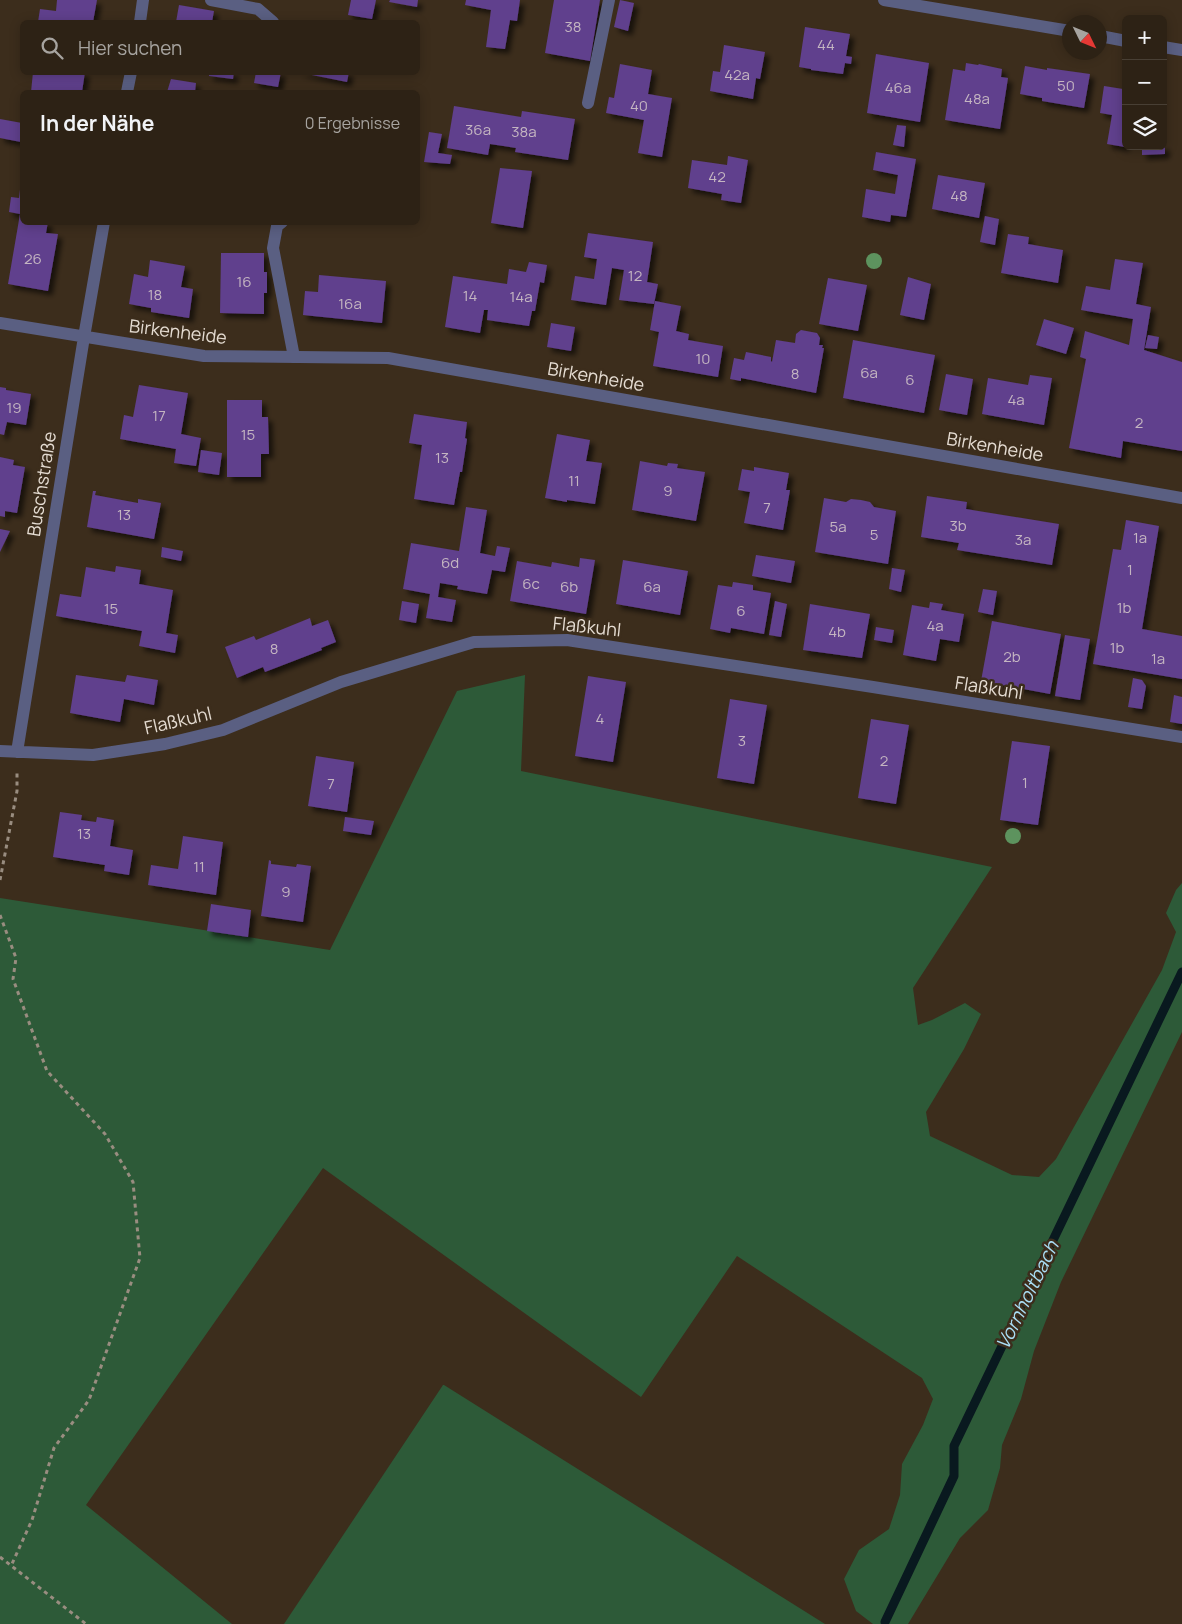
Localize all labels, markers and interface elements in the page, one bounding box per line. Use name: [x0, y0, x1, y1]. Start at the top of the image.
north arrow: [1062, 15, 1107, 60]
map controls: [1122, 15, 1167, 150]
button: +: [1122, 15, 1167, 60]
house number: 38: [564, 16, 582, 37]
search box: [20, 20, 420, 75]
icon: search: [38, 34, 66, 62]
house number: 44: [817, 34, 835, 55]
text: Hier suchen: [78, 35, 182, 61]
button: −: [1122, 60, 1167, 105]
house number: 42a: [724, 64, 750, 85]
house number: 50: [1057, 75, 1075, 96]
house number: 46a: [885, 77, 911, 98]
house number: 48a: [964, 88, 990, 109]
house number: 40: [630, 95, 648, 116]
button: layers: [1122, 105, 1167, 150]
text: In der Nähe: [40, 109, 154, 137]
text: 0 Ergebnisse: [305, 112, 400, 134]
house number: 36a: [465, 119, 491, 140]
house number: 38a: [511, 121, 537, 142]
house number: 42: [708, 166, 726, 187]
house number: 48: [950, 185, 968, 206]
house number: 26: [24, 248, 42, 269]
house number: 12: [628, 265, 642, 286]
house number: 16: [236, 271, 252, 292]
house number: 18: [148, 284, 162, 305]
house number: 14: [463, 285, 477, 306]
house number: 14a: [509, 286, 533, 307]
house number: 16a: [338, 293, 362, 314]
street label: Birkenheide: [128, 313, 228, 349]
house number: 10: [696, 348, 711, 369]
street label: Birkenheide: [546, 356, 647, 396]
house number: 6a: [860, 362, 878, 383]
house number: 8: [791, 363, 799, 384]
house number: 6: [905, 369, 915, 390]
house number: 4a: [1007, 389, 1025, 410]
house number: 19: [6, 397, 22, 418]
house number: 17: [152, 405, 166, 426]
house number: 2: [1135, 412, 1143, 433]
house number: 15: [241, 424, 255, 445]
street label: Birkenheide: [945, 426, 1046, 466]
street label: Buschstraße: [21, 430, 61, 538]
house number: 13: [435, 447, 449, 468]
house number: 11: [568, 470, 580, 491]
house number: 9: [663, 480, 673, 501]
house number: 7: [763, 497, 771, 518]
house number: 13: [117, 504, 131, 525]
house number: 3b: [949, 515, 967, 536]
house number: 5a: [830, 516, 847, 537]
house number: 5: [870, 524, 878, 545]
house number: 1a: [1133, 527, 1147, 548]
house number: 3a: [1015, 529, 1031, 550]
house number: 6d: [441, 552, 459, 573]
house number: 1: [1127, 559, 1133, 580]
house number: 6c: [522, 573, 540, 594]
house number: 6b: [560, 576, 578, 597]
house number: 6a: [643, 576, 661, 597]
house number: 1b: [1117, 597, 1131, 618]
house number: 15: [104, 598, 118, 619]
house number: 6: [736, 600, 746, 621]
street label: Flaßkuhl: [552, 610, 622, 642]
house number: 4a: [926, 615, 944, 636]
house number: 4b: [828, 621, 846, 642]
house number: 1b: [1110, 637, 1124, 658]
house number: 8: [270, 638, 278, 659]
house number: 2b: [1003, 646, 1021, 667]
house number: 1a: [1151, 648, 1165, 669]
street label: Flaßkuhl: [953, 670, 1025, 704]
street label: Flaßkuhl: [142, 701, 214, 739]
house number: 4: [596, 708, 605, 729]
house number: 3: [738, 730, 746, 751]
house number: 2: [880, 750, 888, 771]
house number: 1: [1022, 772, 1028, 793]
house number: 7: [327, 773, 335, 794]
house number: 13: [77, 823, 91, 844]
house number: 11: [193, 856, 205, 877]
house number: 9: [281, 881, 291, 902]
water label: Vornholtbach: [989, 1236, 1065, 1354]

